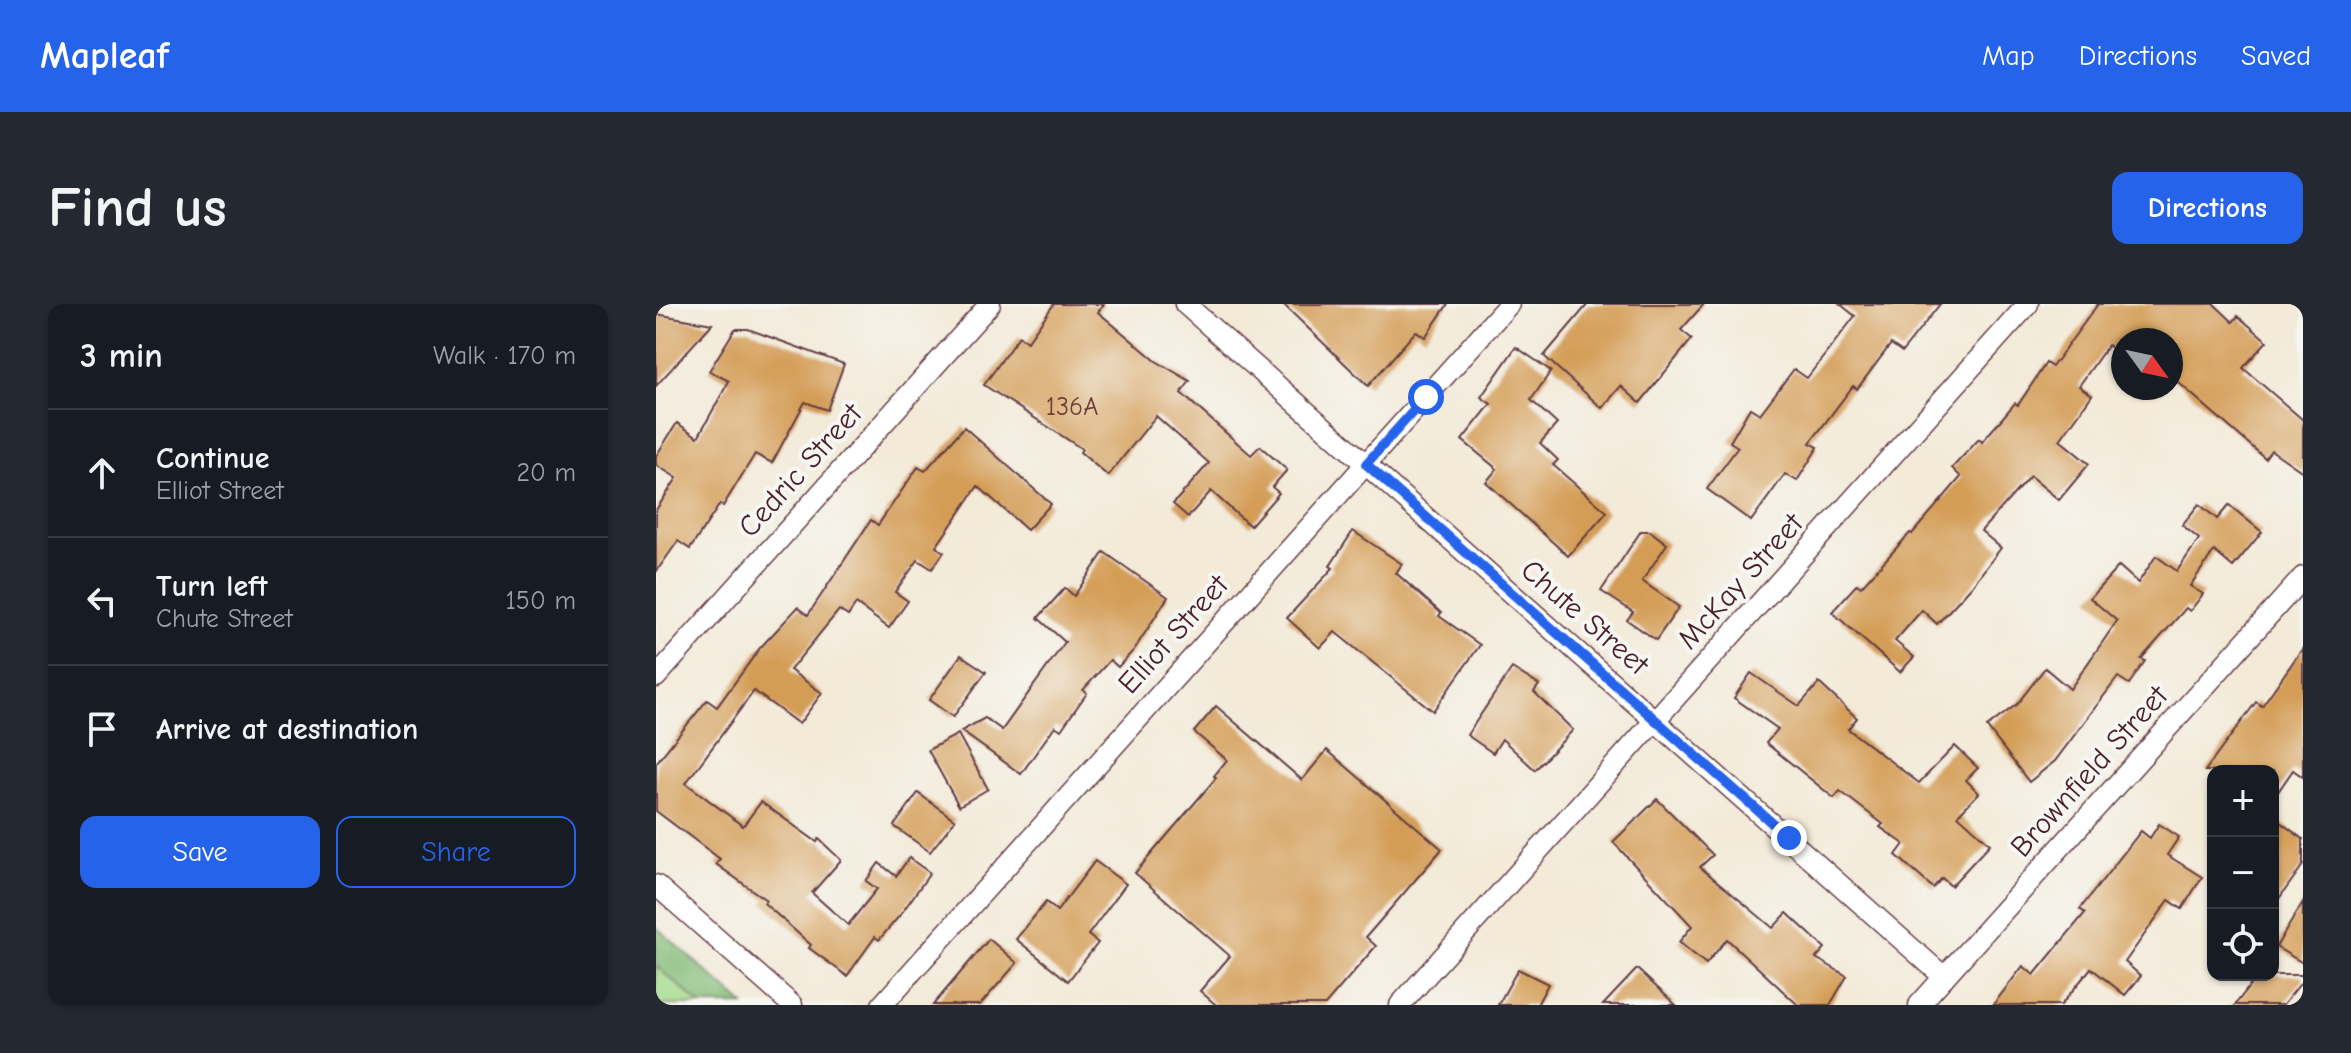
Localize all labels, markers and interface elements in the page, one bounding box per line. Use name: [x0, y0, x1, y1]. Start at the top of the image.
text: Mapleaf: [40, 34, 169, 78]
text: Map: [1982, 40, 2035, 72]
text: Directions: [2079, 40, 2197, 72]
text: Saved: [2241, 40, 2311, 72]
button: Directions: [2112, 172, 2303, 244]
text: Find us: [48, 176, 227, 240]
north arrow: [2111, 328, 2183, 400]
text: 3 min: [80, 336, 163, 376]
text: Walk · 170 m: [433, 341, 576, 371]
route start: [1408, 379, 1444, 415]
house number: 136A: [1046, 392, 1098, 422]
street label: Cedric Street: [731, 395, 870, 544]
text: Continue: [156, 441, 270, 476]
icon: ahead: [80, 451, 124, 495]
text: 20 m: [516, 458, 576, 488]
text: Elliot Street: [156, 476, 284, 506]
street label: McKay Street: [1670, 505, 1811, 656]
street label: Chute Street: [1514, 552, 1657, 683]
street label: Elliot Street: [1111, 567, 1237, 701]
text: Turn left: [156, 569, 268, 604]
icon: left: [80, 579, 124, 623]
text: 150 m: [506, 586, 576, 616]
text: Chute Street: [156, 604, 293, 634]
street label: Brownfield Street: [2003, 678, 2176, 864]
icon: arrive: [80, 707, 124, 751]
text: Arrive at destination: [156, 712, 418, 747]
map controls: [2207, 765, 2279, 981]
button: +: [2207, 765, 2279, 837]
button: Save: [80, 816, 320, 888]
button: Share: [336, 816, 576, 888]
route end: [1771, 820, 1807, 856]
button: −: [2207, 837, 2279, 909]
button: locate: [2207, 909, 2279, 981]

